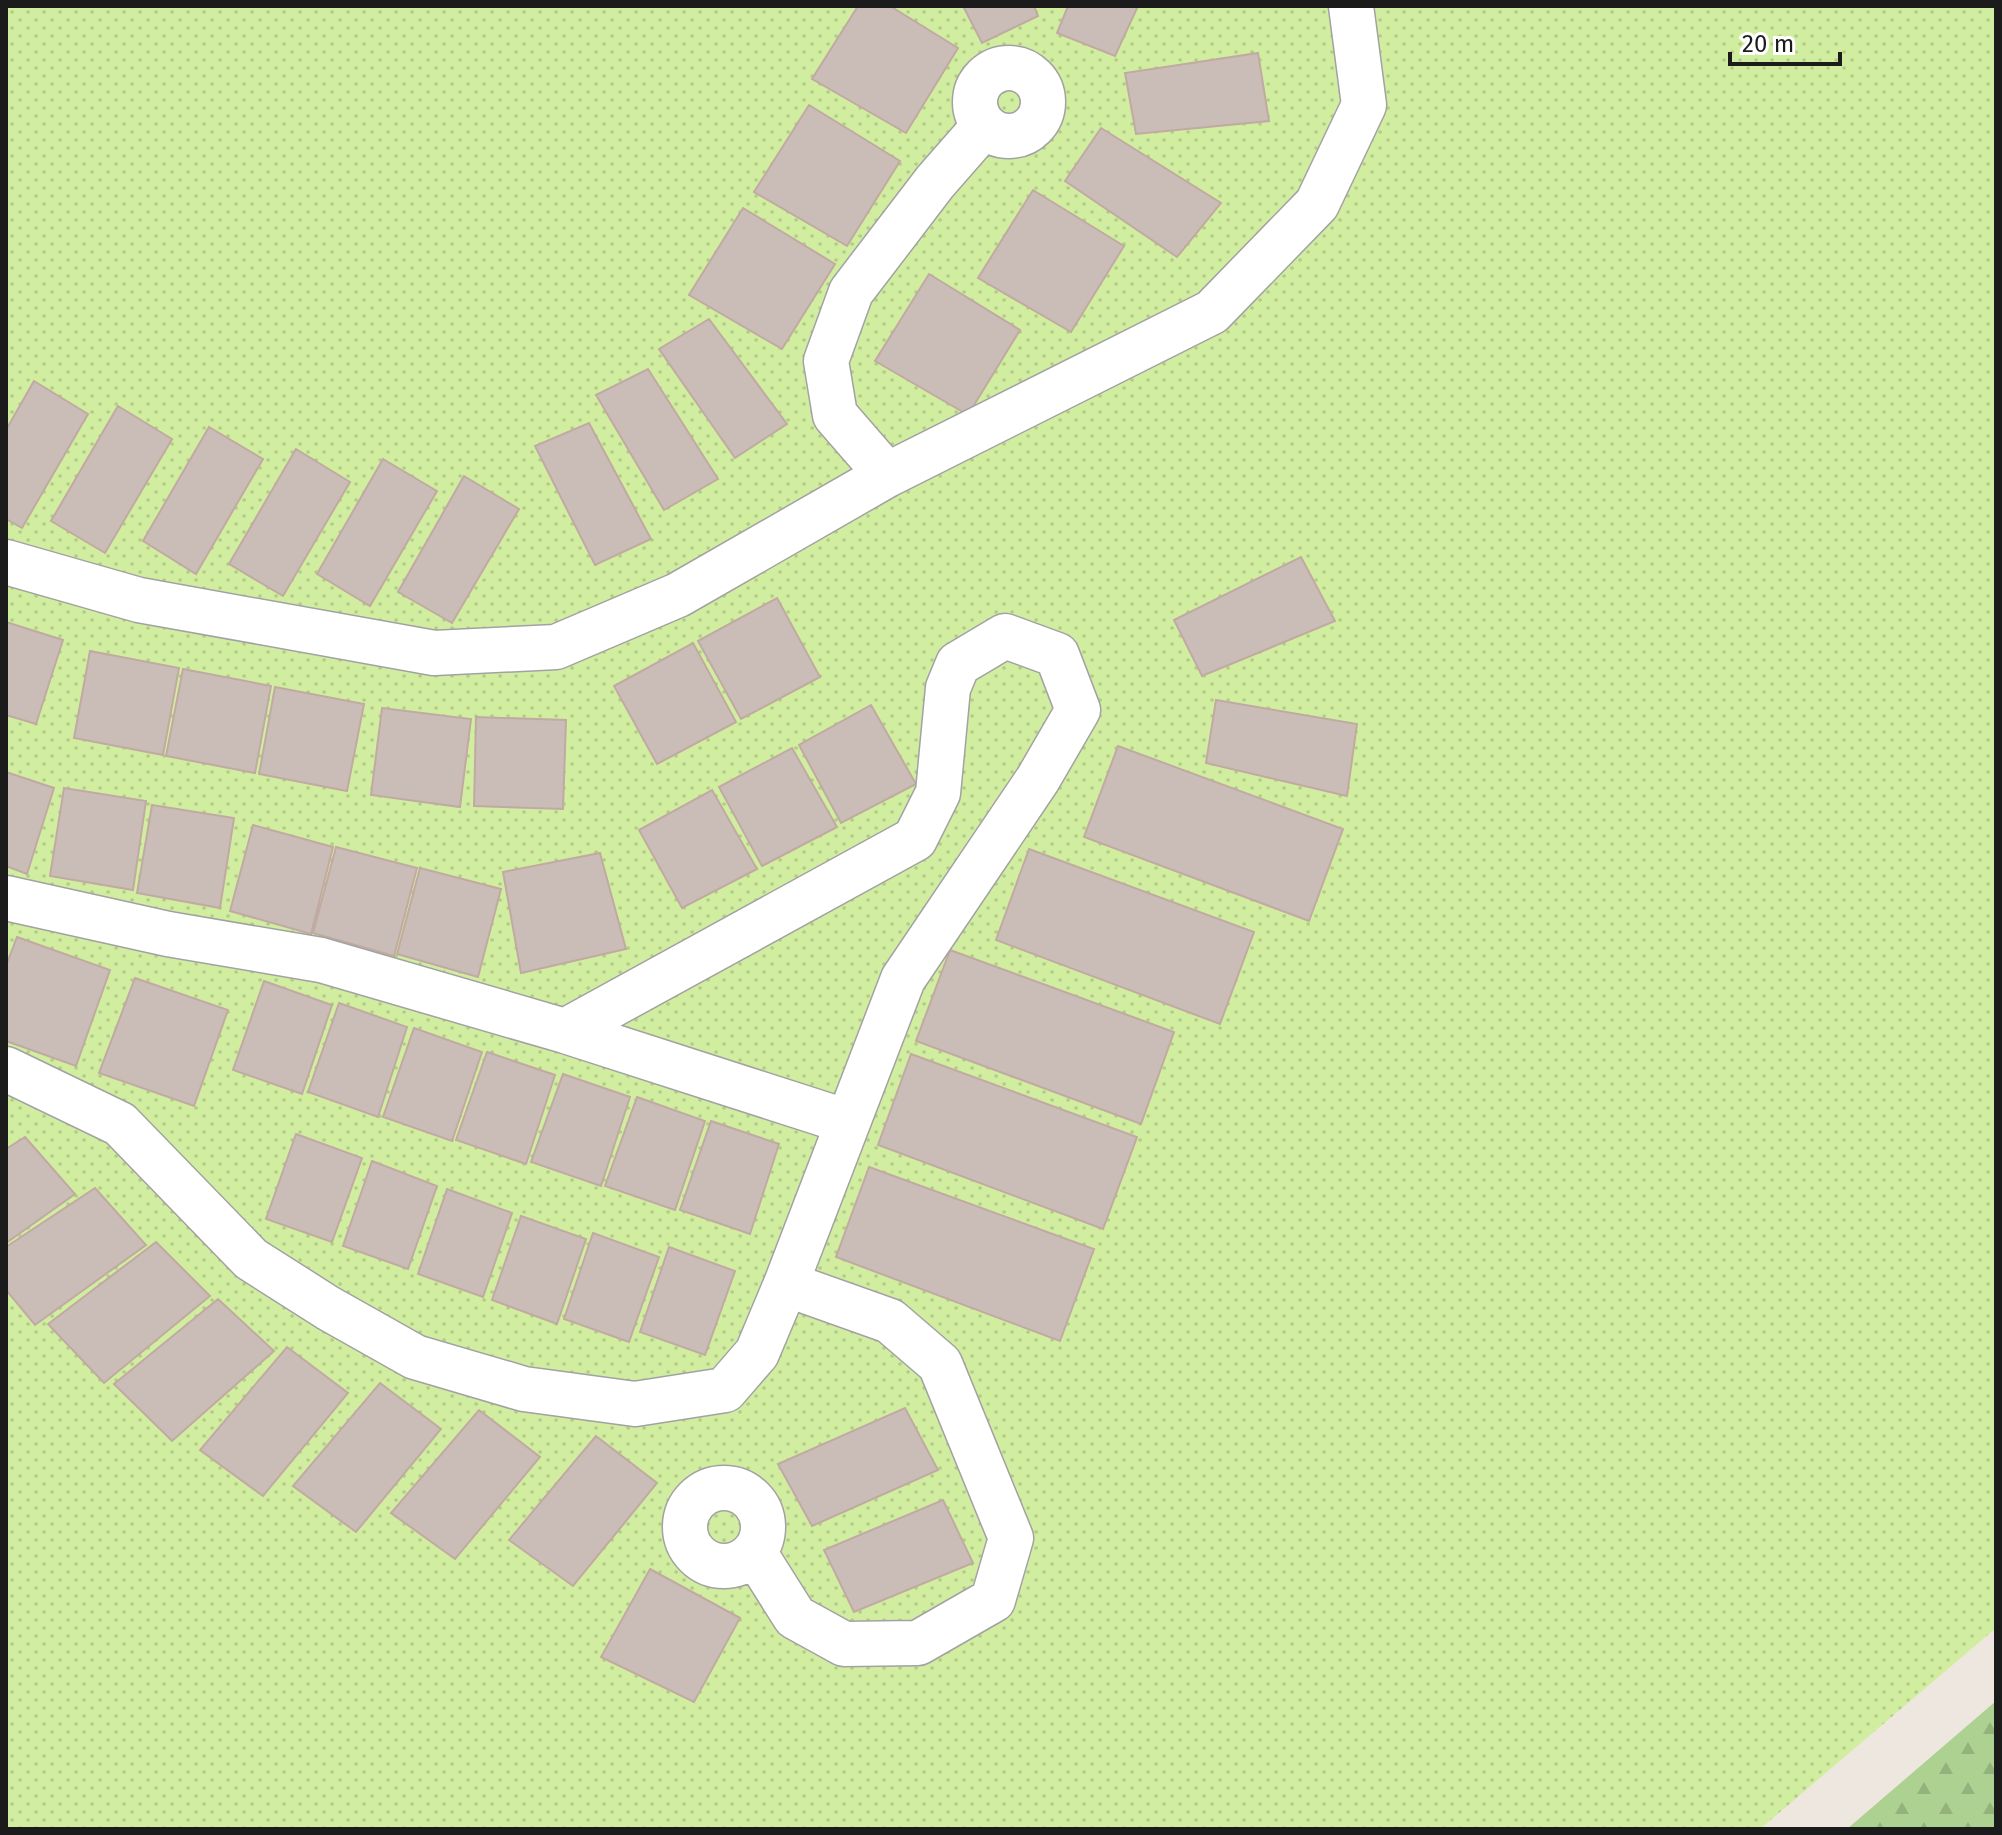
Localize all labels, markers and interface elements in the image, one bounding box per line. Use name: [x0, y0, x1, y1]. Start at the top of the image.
scale bar: [1730, 16, 1840, 66]
text: 20 m: [1742, 30, 1794, 58]

